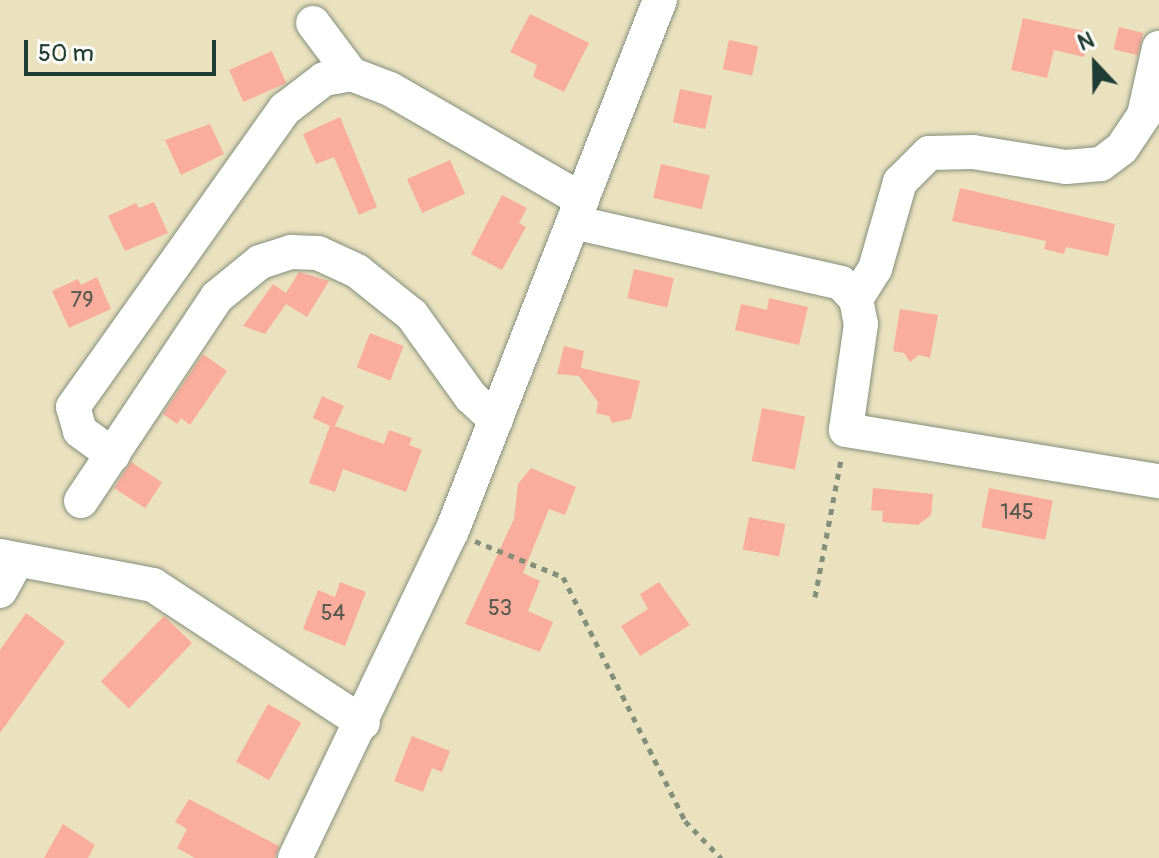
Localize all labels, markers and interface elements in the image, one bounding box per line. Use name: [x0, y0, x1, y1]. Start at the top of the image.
scale bar: [28, 24, 220, 74]
north arrow: [1055, 24, 1135, 104]
text: N: [1074, 26, 1098, 58]
text: 50 m: [38, 39, 94, 68]
house number: 79: [71, 288, 93, 314]
house number: 145: [1000, 500, 1034, 526]
house number: 53: [488, 596, 512, 622]
house number: 54: [321, 601, 345, 627]

